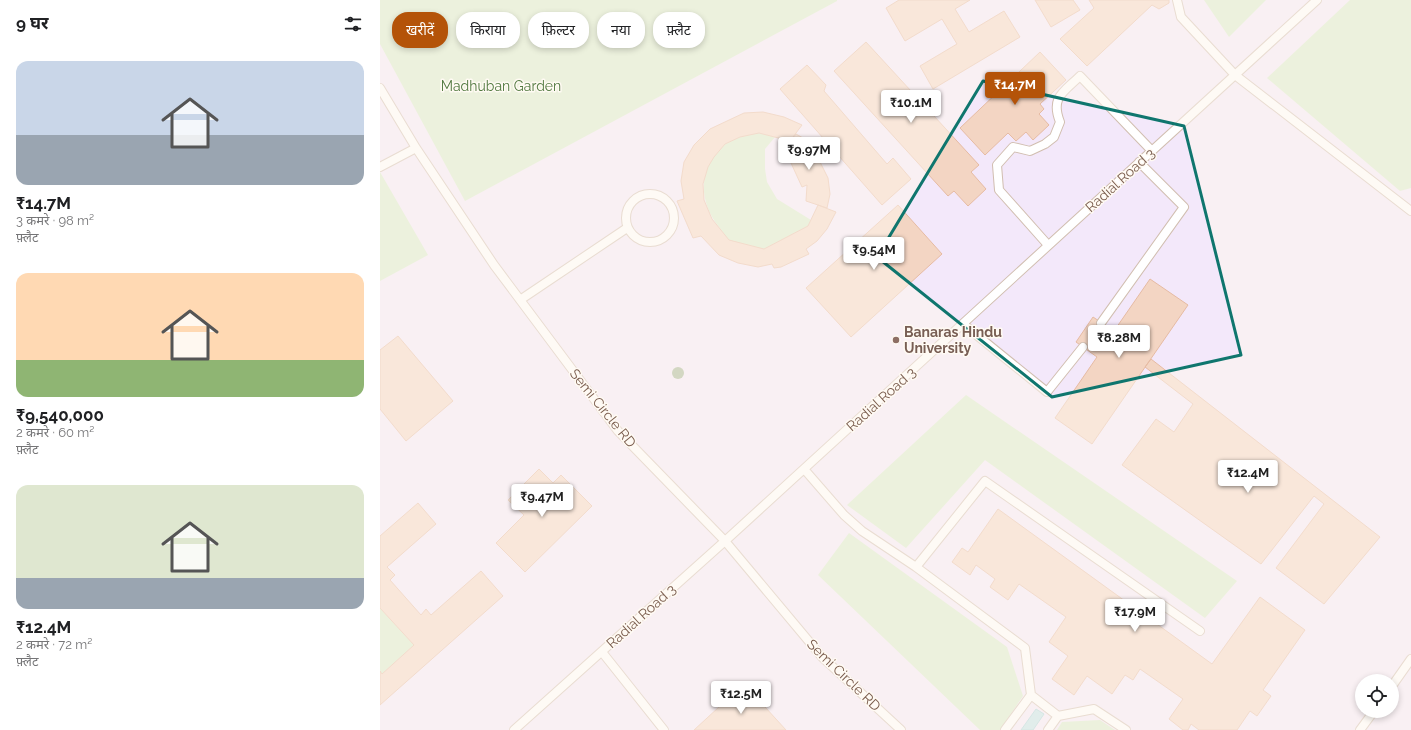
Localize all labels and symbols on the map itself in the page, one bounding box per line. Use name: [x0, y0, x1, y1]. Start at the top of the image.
pin: ₹14.7M: [982, 72, 1048, 106]
park label: Madhuban Garden: [441, 78, 561, 94]
pin: ₹10.1M: [878, 90, 944, 124]
pin: ₹9.97M: [776, 137, 842, 171]
street label: Radial Road 3: [1082, 145, 1158, 215]
pin: ₹9.54M: [841, 237, 907, 271]
place label: Banaras Hindu University: [904, 324, 1002, 356]
pin: ₹8.28M: [1086, 325, 1152, 359]
marker: Banaras Hindu University: [891, 335, 901, 345]
street label: Radial Road 3: [843, 364, 919, 434]
street label: Semi Circle RD: [567, 366, 639, 450]
pin: ₹12.4M: [1215, 460, 1281, 494]
pin: ₹9.47M: [509, 484, 575, 518]
street label: Radial Road 3: [603, 581, 679, 651]
pin: ₹17.9M: [1102, 599, 1168, 633]
street label: Semi Circle RD: [804, 636, 884, 714]
pin: ₹12.5M: [708, 681, 774, 715]

